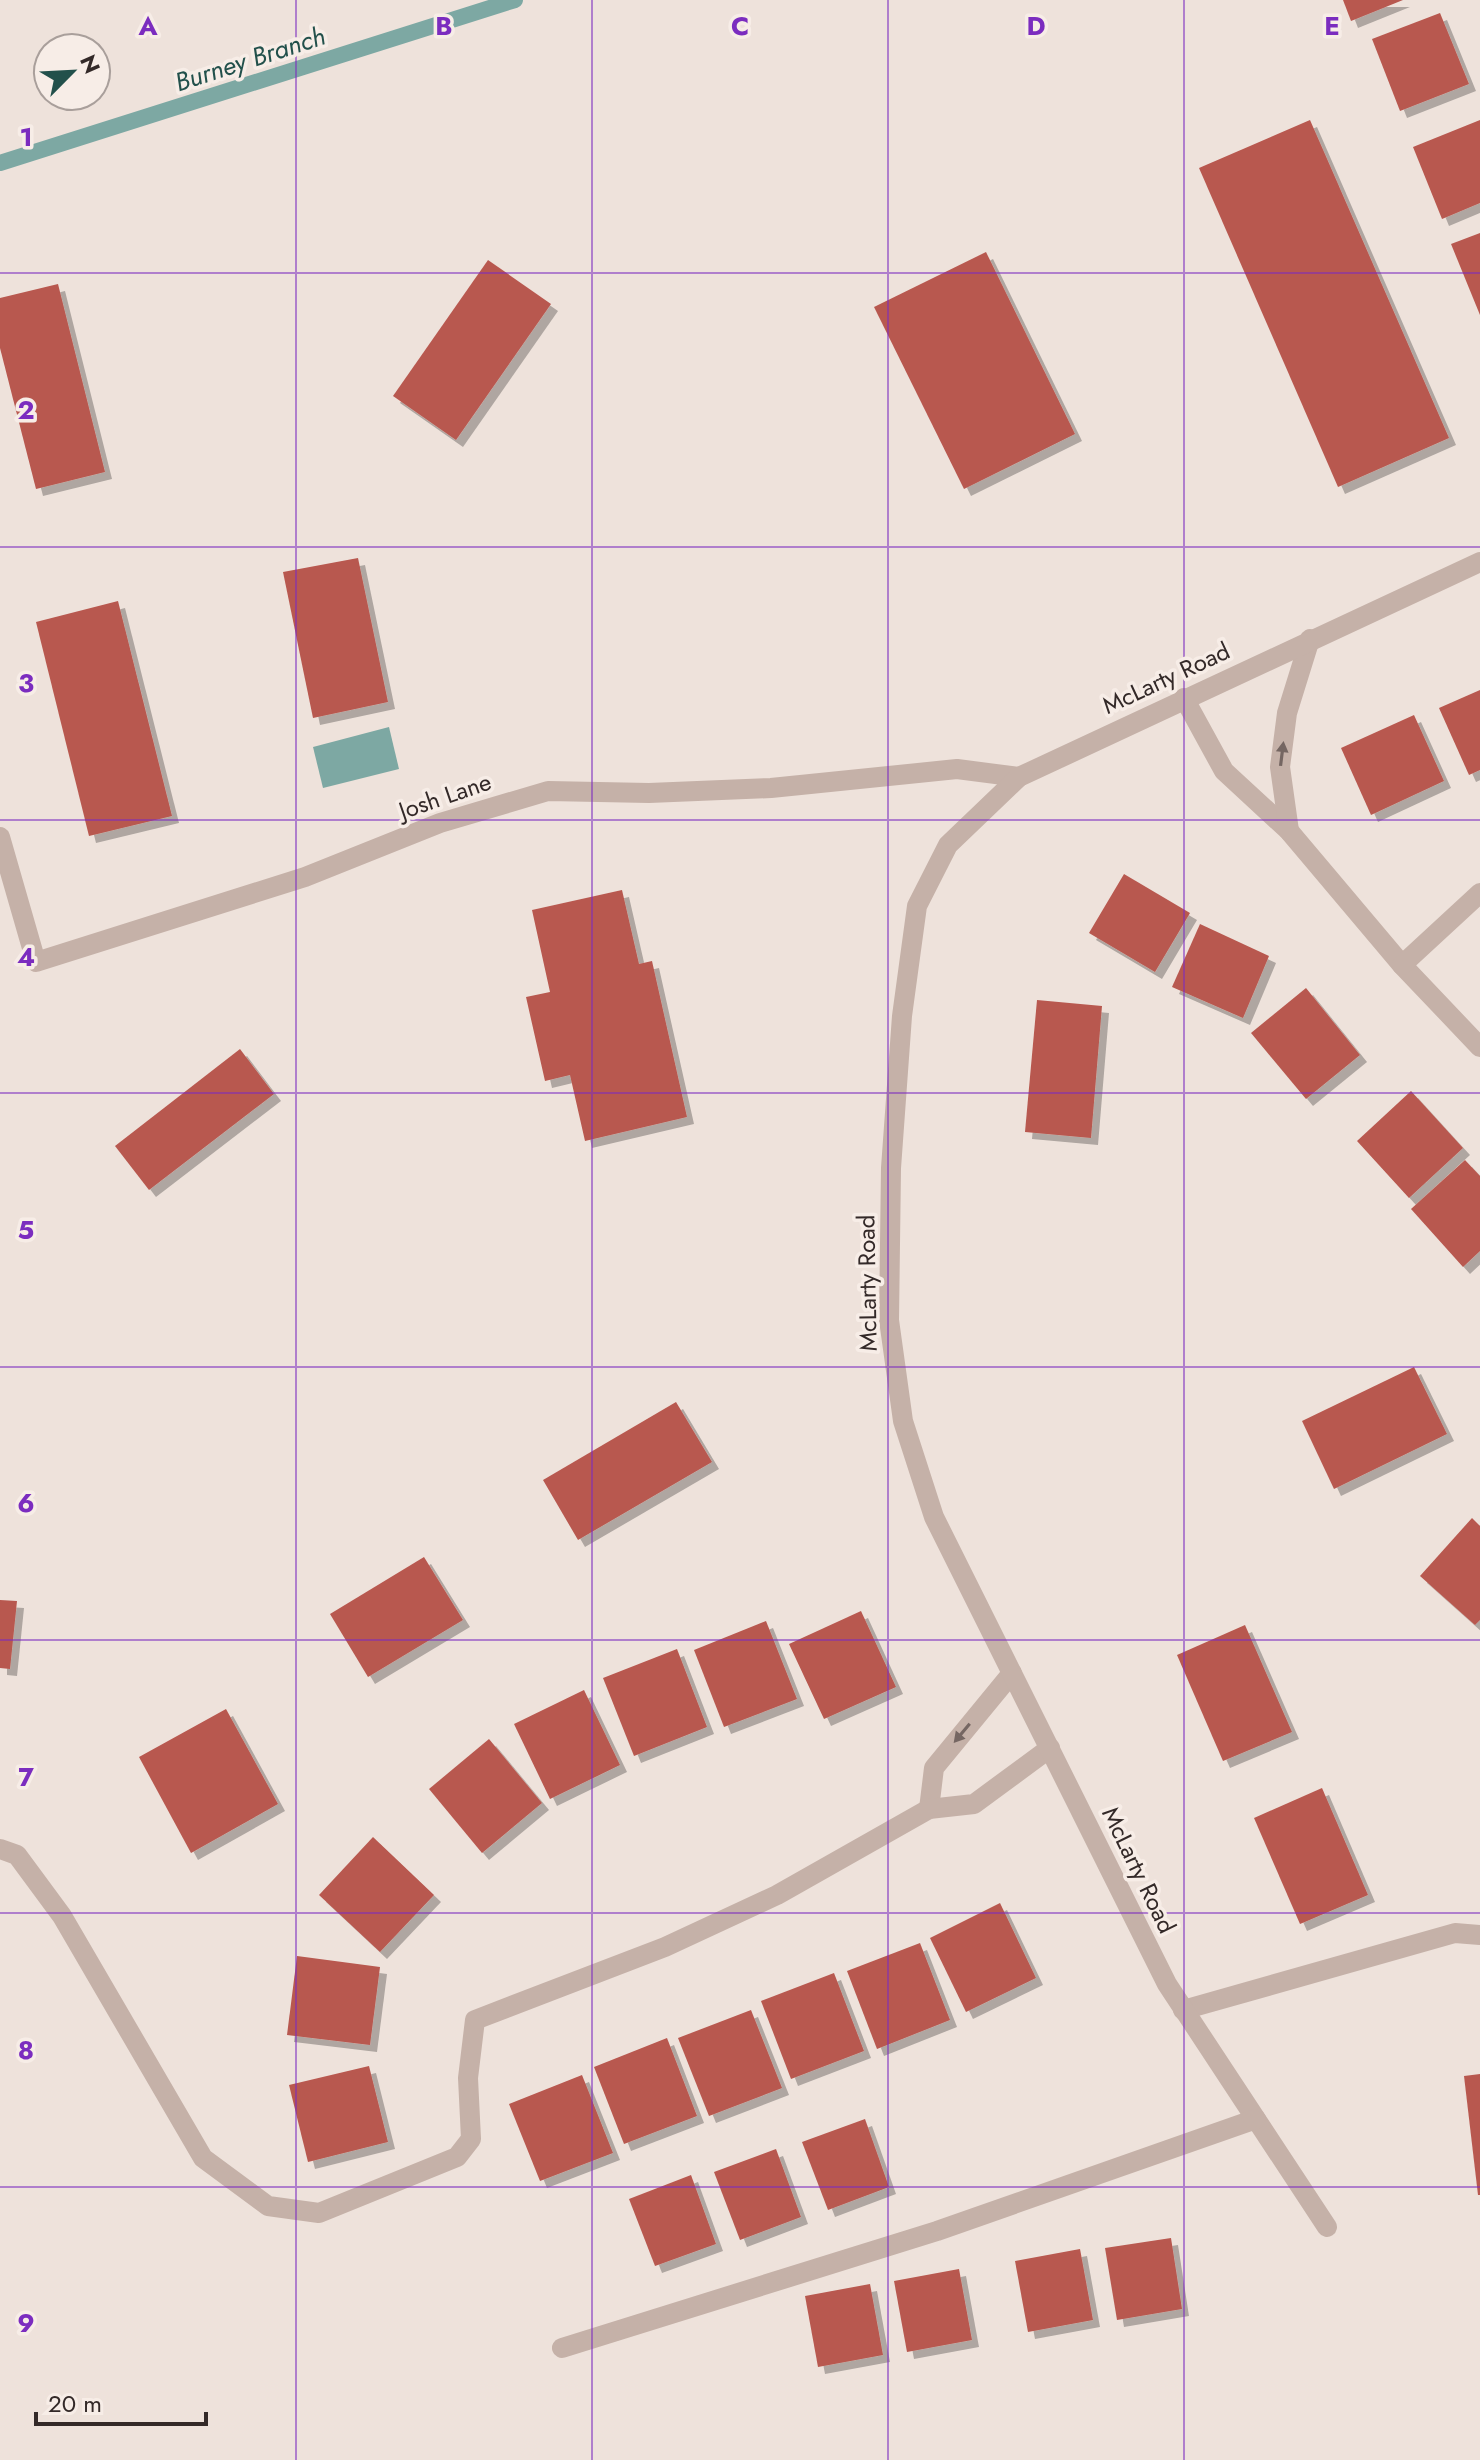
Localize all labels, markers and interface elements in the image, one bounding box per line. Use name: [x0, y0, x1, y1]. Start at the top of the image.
text: A: [137, 7, 158, 45]
text: B: [435, 7, 453, 45]
text: C: [731, 7, 749, 45]
text: D: [1026, 7, 1046, 45]
text: E: [1324, 7, 1340, 45]
water label: Burney Branch: [170, 17, 330, 101]
north arrow: [32, 32, 112, 112]
text: N: [72, 49, 108, 78]
text: 1: [19, 118, 33, 156]
text: 2: [17, 391, 35, 429]
street label: McLarty Road: [1097, 633, 1235, 723]
text: 3: [18, 664, 34, 702]
one-way arrow: [1276, 741, 1289, 766]
street label: Josh Lane: [391, 764, 496, 829]
text: 4: [17, 938, 35, 976]
text: 5: [18, 1211, 34, 1249]
street label: McLarty Road: [848, 1214, 886, 1352]
text: 6: [17, 1484, 35, 1522]
one-way arrow: [954, 1723, 971, 1743]
text: 7: [18, 1758, 34, 1796]
street label: McLarty Road: [1093, 1801, 1185, 1939]
text: 8: [18, 2031, 34, 2069]
text: 9: [17, 2304, 35, 2342]
scale bar: [36, 2376, 206, 2426]
text: 20 m: [48, 2386, 102, 2421]

